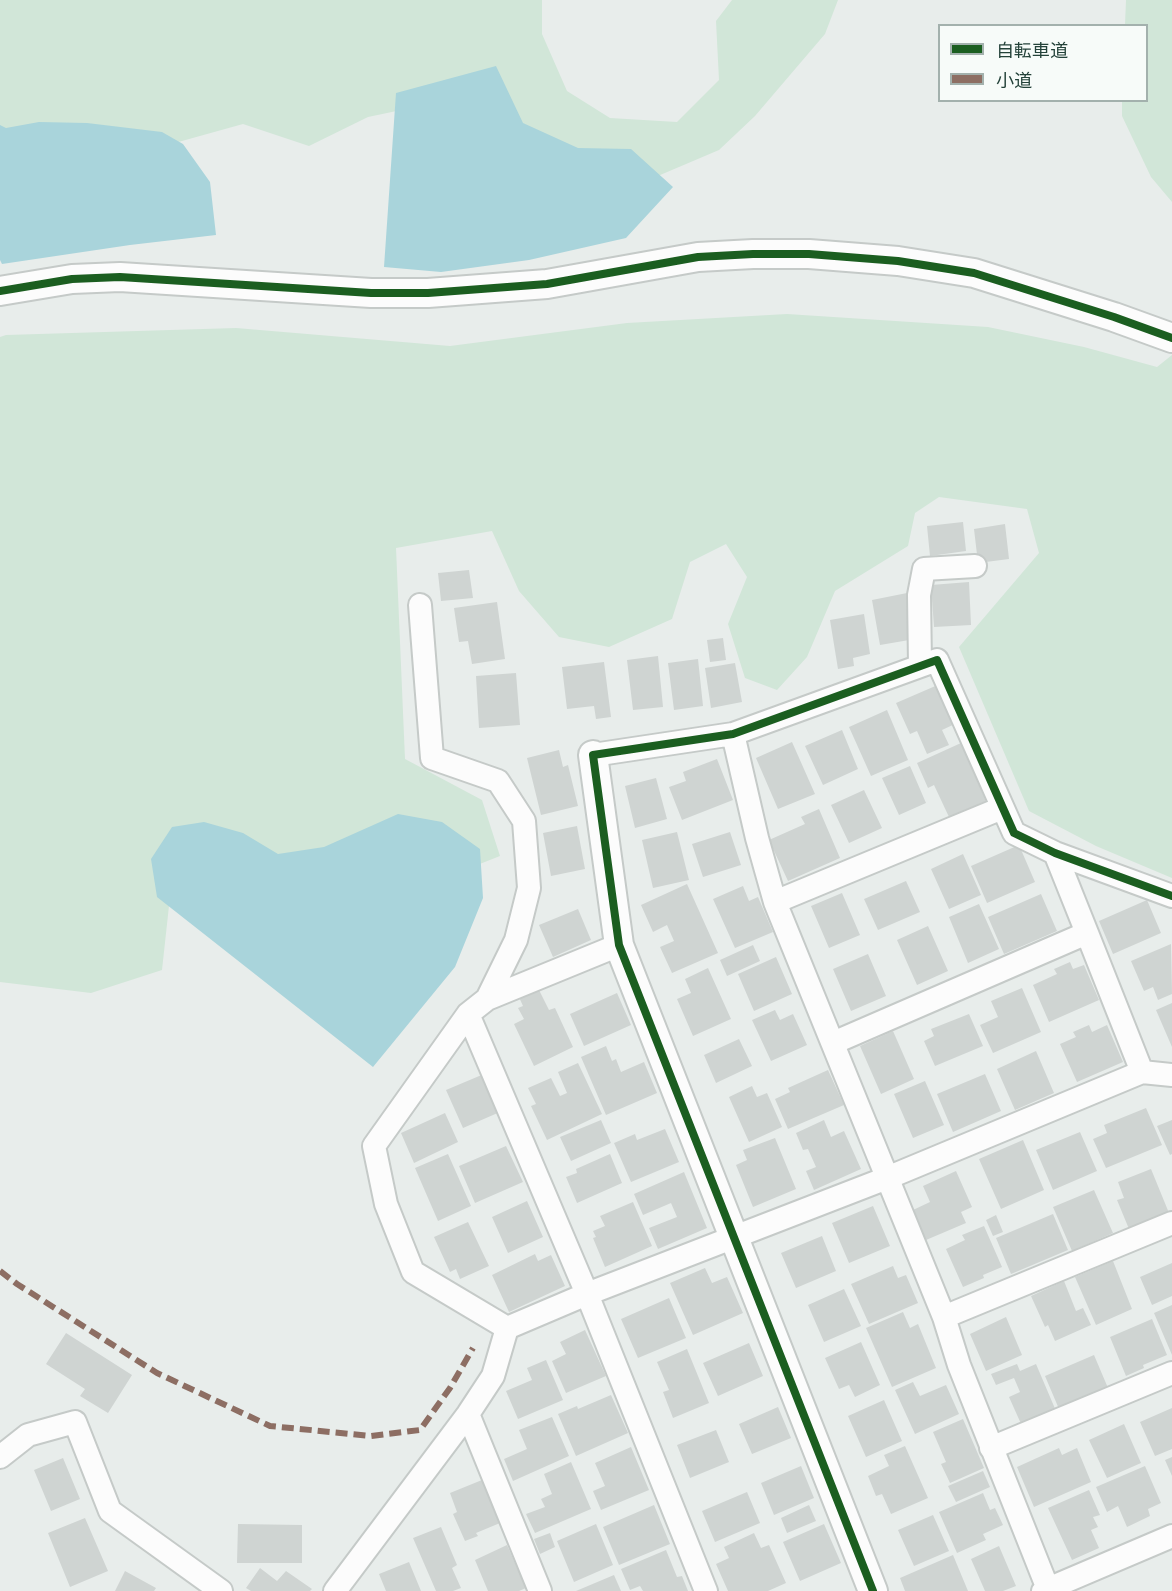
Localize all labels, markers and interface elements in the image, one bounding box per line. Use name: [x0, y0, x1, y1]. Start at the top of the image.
legend: [938, 24, 1148, 102]
text: 自転車道: [996, 39, 1068, 62]
text: 小道: [996, 69, 1032, 92]

